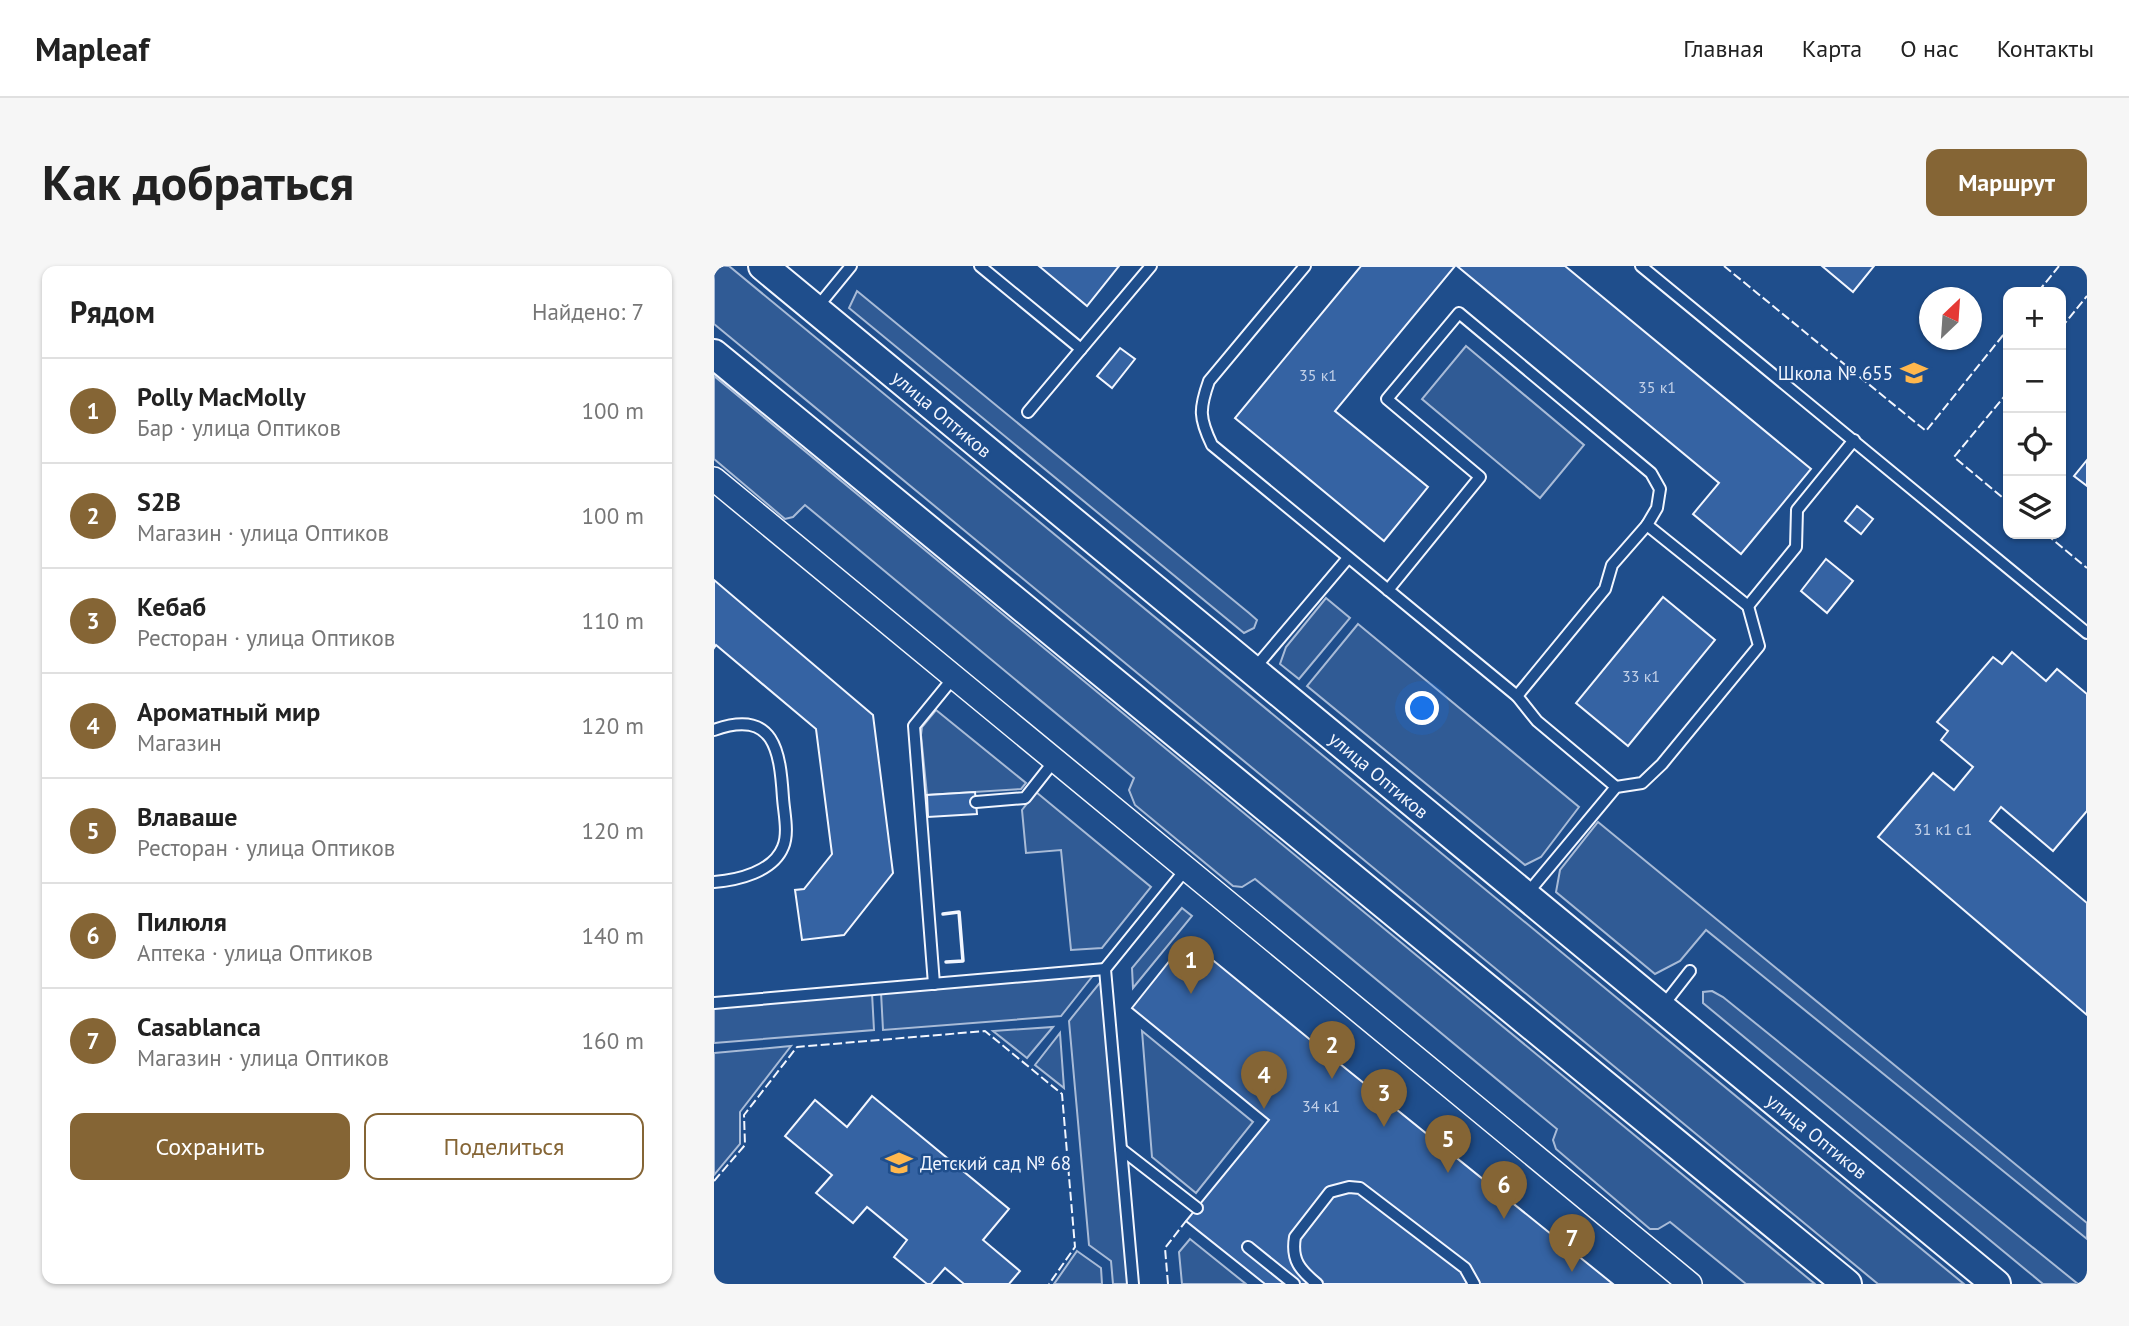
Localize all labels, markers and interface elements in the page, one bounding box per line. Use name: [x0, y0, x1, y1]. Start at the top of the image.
text: Mapleaf: [35, 27, 149, 70]
text: Главная: [1683, 33, 1764, 64]
text: Карта: [1802, 33, 1862, 64]
text: О нас: [1900, 33, 1959, 64]
text: Контакты: [1997, 33, 2094, 64]
button: Маршрут: [1926, 149, 2087, 216]
text: Как добраться: [42, 150, 354, 214]
north arrow: [1919, 287, 1982, 350]
map controls: [2003, 287, 2066, 539]
button: +: [2003, 287, 2066, 350]
text: Рядом: [70, 292, 155, 331]
text: Найдено: 7: [532, 297, 644, 326]
button: −: [2003, 350, 2066, 413]
school or university icon: Школа № 655: [1899, 358, 1929, 388]
place label: Школа № 655: [1778, 361, 1893, 385]
street label: улица Оптиков: [887, 365, 997, 463]
house number: 35 к1: [1299, 365, 1337, 385]
house number: 35 к1: [1638, 377, 1676, 397]
text: Polly MacMolly: [137, 380, 306, 413]
text: 1: [86, 396, 100, 425]
text: 100 m: [582, 396, 644, 425]
text: Бар · улица Оптиков: [137, 413, 341, 442]
button: locate: [2003, 413, 2066, 476]
button: layers: [2003, 476, 2066, 539]
text: S2B: [137, 485, 181, 518]
text: 2: [86, 501, 100, 530]
text: 100 m: [582, 501, 644, 530]
text: Магазин · улица Оптиков: [137, 518, 389, 547]
text: Кебаб: [137, 590, 206, 623]
text: 3: [86, 606, 100, 635]
text: 110 m: [582, 606, 644, 635]
text: Ресторан · улица Оптиков: [137, 623, 395, 652]
house number: 33 к1: [1622, 666, 1660, 686]
your location: [1405, 691, 1439, 725]
text: Ароматный мир: [137, 695, 320, 728]
text: 4: [86, 711, 100, 740]
text: 120 m: [582, 711, 644, 740]
street label: улица Оптиков: [1324, 726, 1434, 824]
text: Магазин: [137, 728, 222, 757]
text: Влаваше: [137, 800, 238, 833]
text: 5: [86, 816, 100, 845]
text: 120 m: [582, 816, 644, 845]
house number: 31 к1 с1: [1914, 819, 1972, 839]
text: Ресторан · улица Оптиков: [137, 833, 395, 862]
text: Пилюля: [137, 905, 227, 938]
text: 6: [86, 921, 100, 950]
text: 140 m: [582, 921, 644, 950]
pin: 1: [1168, 936, 1214, 994]
text: Аптека · улица Оптиков: [137, 938, 373, 967]
text: Casablanca: [137, 1010, 261, 1043]
pin: 2: [1309, 1021, 1355, 1079]
text: 7: [86, 1026, 100, 1055]
text: 160 m: [582, 1026, 644, 1055]
text: Магазин · улица Оптиков: [137, 1043, 389, 1072]
pin: 4: [1241, 1051, 1287, 1109]
pin: 3: [1361, 1069, 1407, 1127]
street label: улица Оптиков: [1762, 1088, 1872, 1184]
house number: 34 к1: [1302, 1096, 1340, 1116]
button: Сохранить: [70, 1113, 350, 1180]
button: Поделиться: [364, 1113, 644, 1180]
pin: 5: [1425, 1115, 1471, 1173]
school or university icon: Детский сад № 68: [884, 1148, 914, 1178]
place label: Детский сад № 68: [920, 1151, 1071, 1175]
pin: 6: [1481, 1161, 1527, 1219]
pin: 7: [1549, 1214, 1595, 1272]

